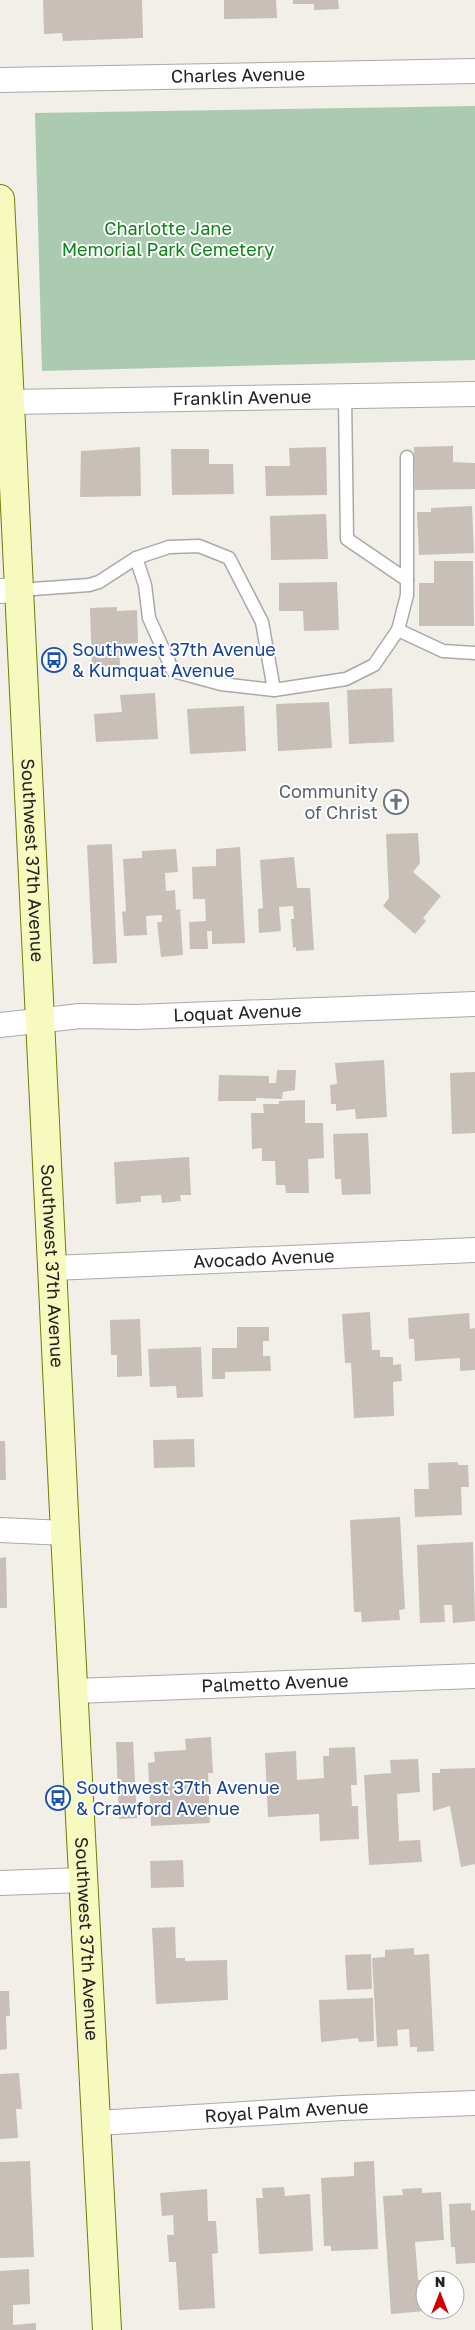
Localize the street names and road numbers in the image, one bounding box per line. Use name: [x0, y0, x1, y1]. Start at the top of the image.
street label: Charles Avenue: [171, 62, 305, 87]
street label: Franklin Avenue: [172, 385, 312, 409]
street label: Southwest 37th Avenue: [17, 758, 49, 963]
street label: Loquat Avenue: [173, 999, 302, 1026]
street label: Southwest 37th Avenue: [37, 1163, 69, 1368]
street label: Avocado Avenue: [193, 1244, 335, 1272]
street label: Palmetto Avenue: [201, 1669, 349, 1696]
street label: Southwest 37th Avenue: [71, 1836, 104, 2041]
street label: Royal Palm Avenue: [204, 2095, 369, 2126]

